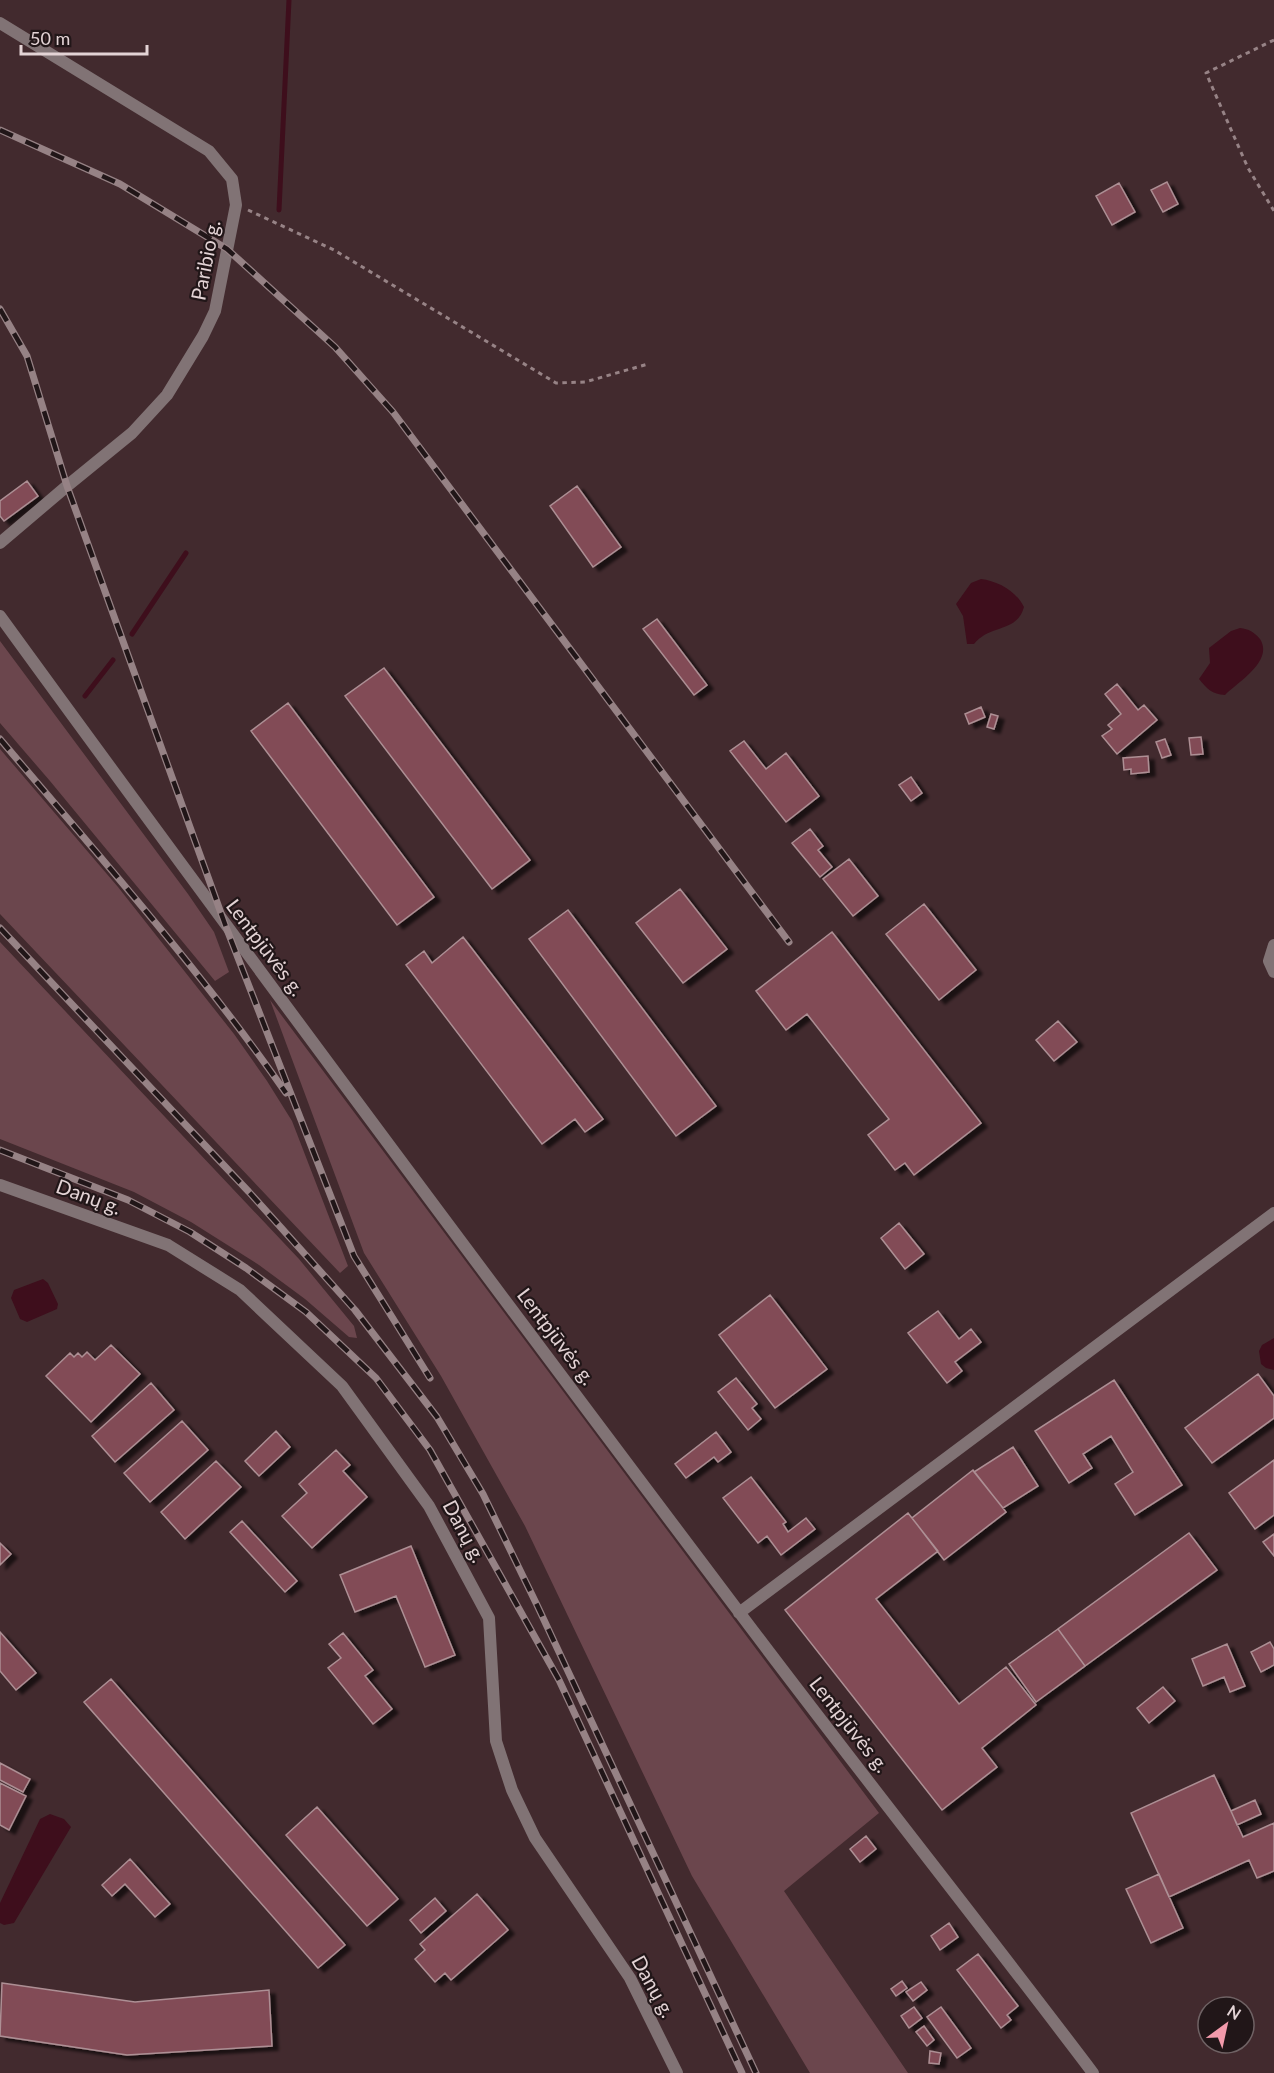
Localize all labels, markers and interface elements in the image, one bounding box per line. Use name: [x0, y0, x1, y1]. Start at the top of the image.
scale bar: [21, 18, 147, 56]
text: 50 m: [30, 27, 70, 49]
street label: Paribio g.: [185, 218, 225, 302]
street label: Lentpjūvės g.: [222, 894, 310, 1000]
street label: Danų g.: [53, 1173, 125, 1219]
street label: Lentpjūvės g.: [513, 1283, 601, 1389]
street label: Danų g.: [439, 1496, 491, 1566]
street label: Lentpjūvės g.: [805, 1671, 895, 1777]
street label: Danų g.: [627, 1951, 681, 2021]
north arrow: [1196, 1995, 1256, 2055]
text: N: [1224, 2001, 1245, 2023]

